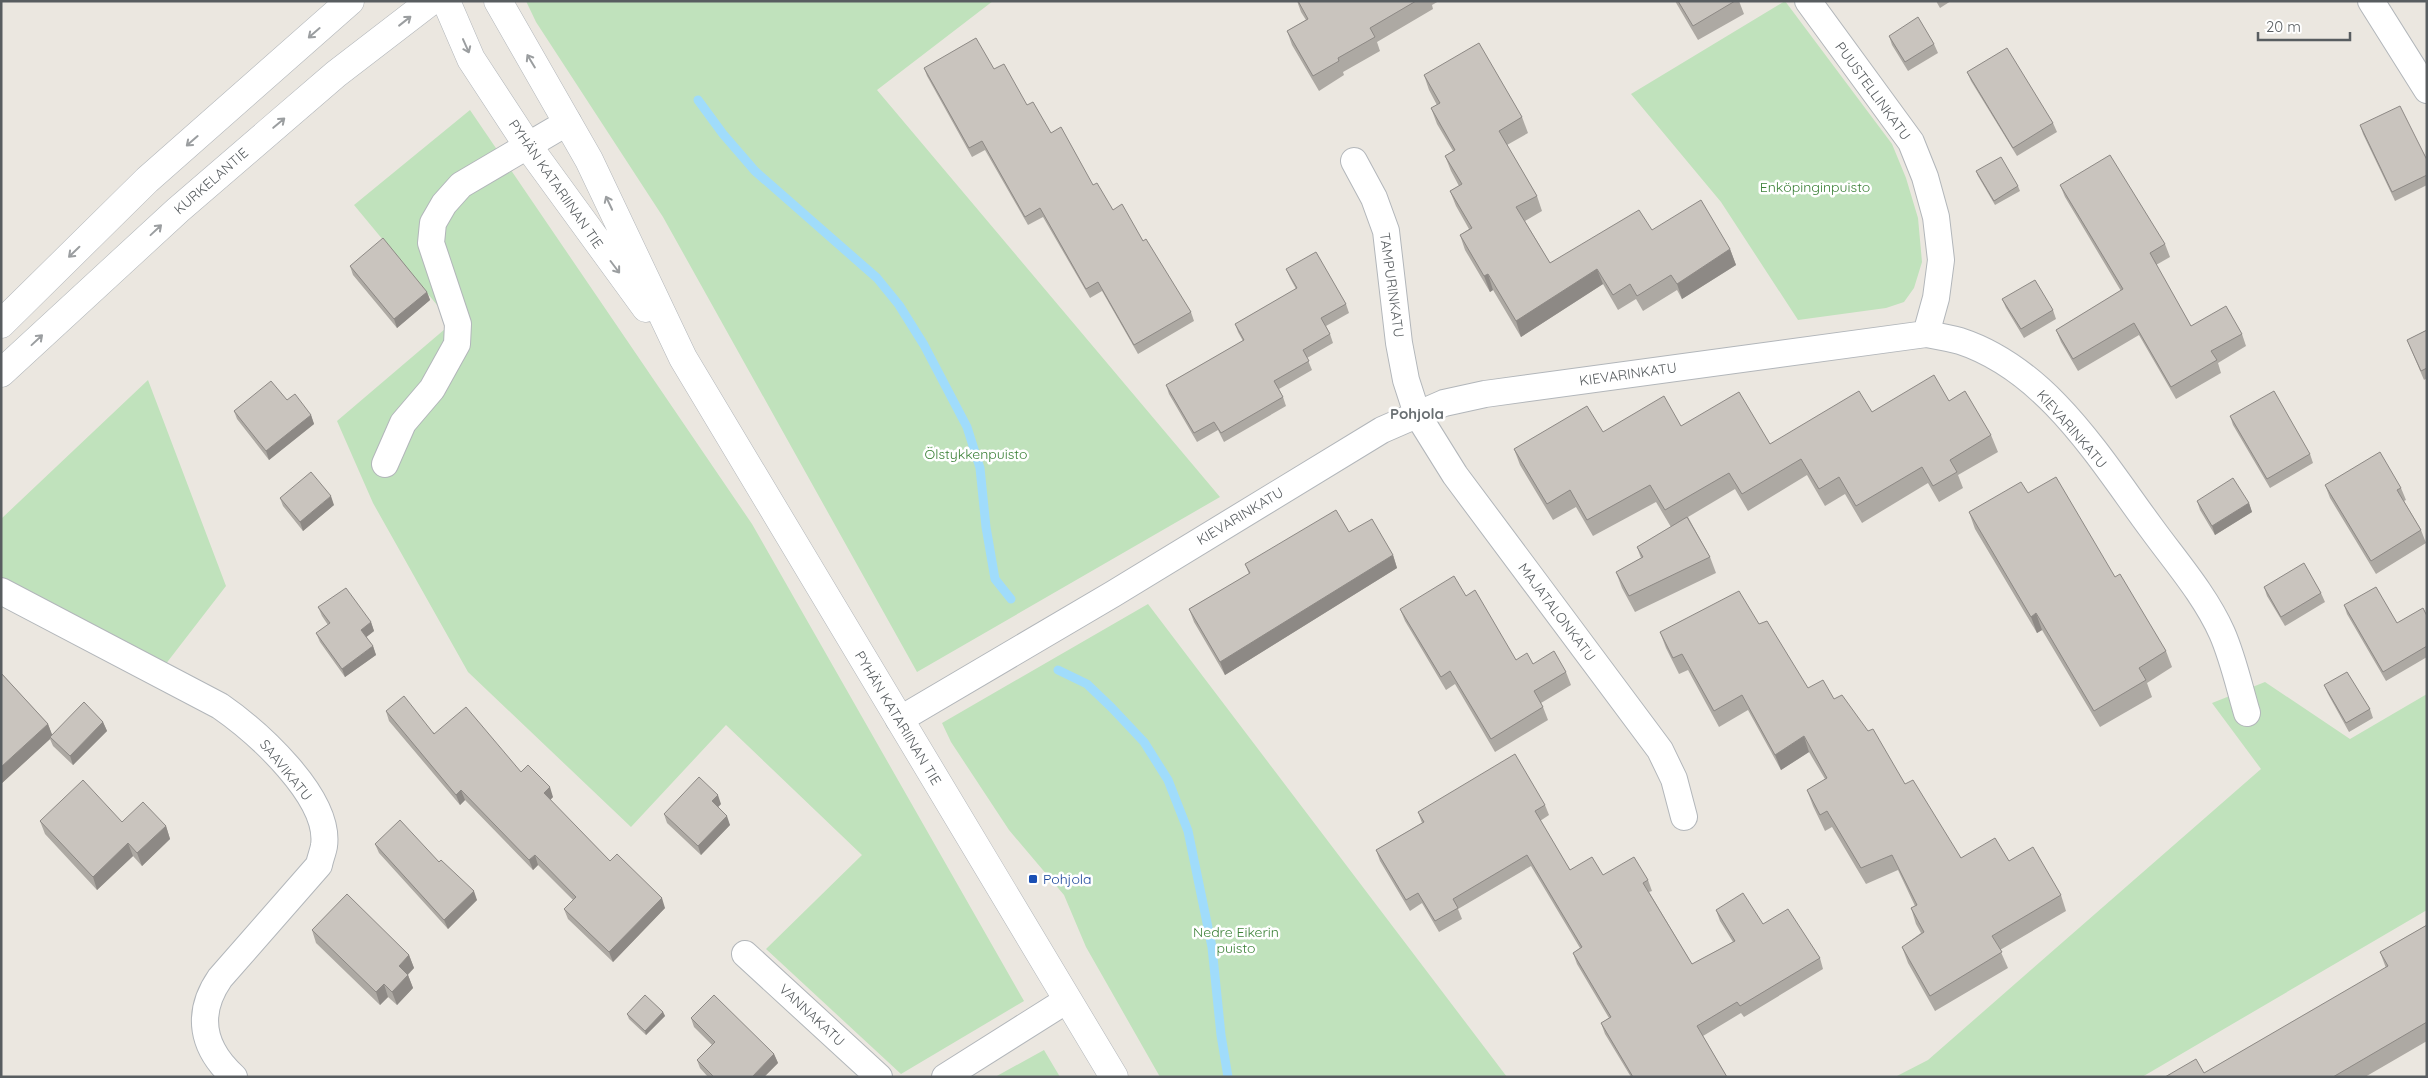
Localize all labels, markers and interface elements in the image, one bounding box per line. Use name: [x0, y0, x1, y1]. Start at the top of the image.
scale bar: [2258, 10, 2350, 42]
one-way arrow: [399, 16, 412, 27]
text: 20 m: [2266, 17, 2301, 36]
one-way arrow: [307, 28, 320, 39]
one-way arrow: [461, 38, 471, 53]
street label: PUUSTELLINKATU: [1831, 38, 1915, 144]
one-way arrow: [526, 54, 536, 68]
street label: PYHÄN KATARIINAN TIE: [505, 116, 607, 252]
one-way arrow: [273, 118, 286, 129]
one-way arrow: [186, 135, 199, 146]
street label: KURKELANTIE: [170, 144, 252, 218]
park label: Enköpinginpuisto: [1760, 178, 1870, 196]
one-way arrow: [604, 196, 613, 211]
one-way arrow: [150, 224, 163, 235]
street label: TAMPURINKATU: [1376, 231, 1408, 339]
one-way arrow: [68, 246, 80, 258]
one-way arrow: [610, 260, 620, 274]
one-way arrow: [31, 334, 43, 346]
street label: KIEVARINKATU: [1578, 358, 1678, 390]
street label: KIEVARINKATU: [2033, 386, 2111, 472]
district label: Pohjola: [1390, 404, 1444, 423]
park label: Ölstykkenpuisto: [925, 445, 1027, 463]
street label: KIEVARINKATU: [1193, 483, 1287, 549]
street label: MAJATALONKATU: [1514, 559, 1600, 665]
street label: PYHÄN KATARIINAN TIE: [851, 648, 945, 788]
street label: SAAVIKATU: [256, 736, 316, 804]
place label: Pohjola: [1043, 870, 1092, 888]
marker: Pohjola: [1027, 873, 1039, 885]
park label: Nedre Eikerin puisto: [1193, 923, 1279, 957]
street label: VANNAKATU: [775, 980, 849, 1050]

